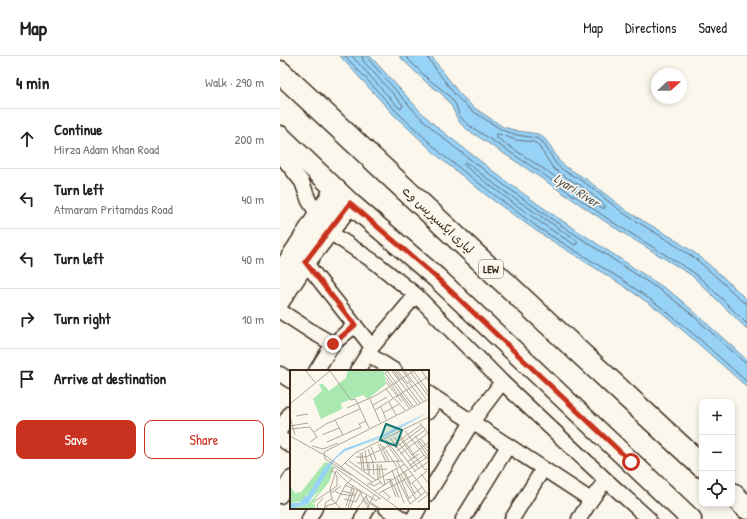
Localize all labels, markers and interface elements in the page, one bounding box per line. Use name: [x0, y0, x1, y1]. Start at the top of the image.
text: Map: [20, 15, 47, 41]
text: Map: [583, 18, 603, 37]
text: Directions: [625, 18, 676, 37]
text: Saved: [698, 18, 727, 37]
north arrow: [651, 68, 687, 104]
text: 4 min: [16, 71, 49, 94]
text: Walk · 290 m: [205, 73, 264, 91]
text: Continue: [54, 119, 102, 140]
icon: ahead: [16, 128, 38, 150]
text: 200 m: [234, 130, 264, 148]
text: Mirza Adam Khan Road: [54, 140, 159, 158]
water label: Lyari River: [551, 169, 605, 212]
text: Turn left: [54, 179, 104, 200]
street label: لیاری ایکسپریس وے: [399, 182, 478, 257]
icon: left: [16, 188, 38, 210]
text: 40 m: [241, 190, 264, 208]
text: Atmaram Pritamdas Road: [54, 200, 173, 218]
icon: left: [16, 248, 38, 270]
text: Turn left: [54, 248, 104, 269]
text: 40 m: [241, 250, 264, 268]
road number: LEW: [479, 260, 503, 278]
icon: right: [16, 308, 38, 330]
text: Turn right: [54, 308, 110, 329]
text: 10 m: [242, 310, 264, 328]
route end: [324, 335, 342, 353]
icon: arrive: [16, 368, 38, 390]
text: Arrive at destination: [54, 368, 166, 389]
inset map: [290, 370, 429, 509]
map controls: [699, 399, 735, 507]
button: +: [699, 399, 735, 435]
button: Save: [16, 420, 136, 459]
button: Share: [144, 420, 264, 459]
button: −: [699, 435, 735, 471]
route start: [622, 453, 640, 471]
button: locate: [699, 471, 735, 507]

